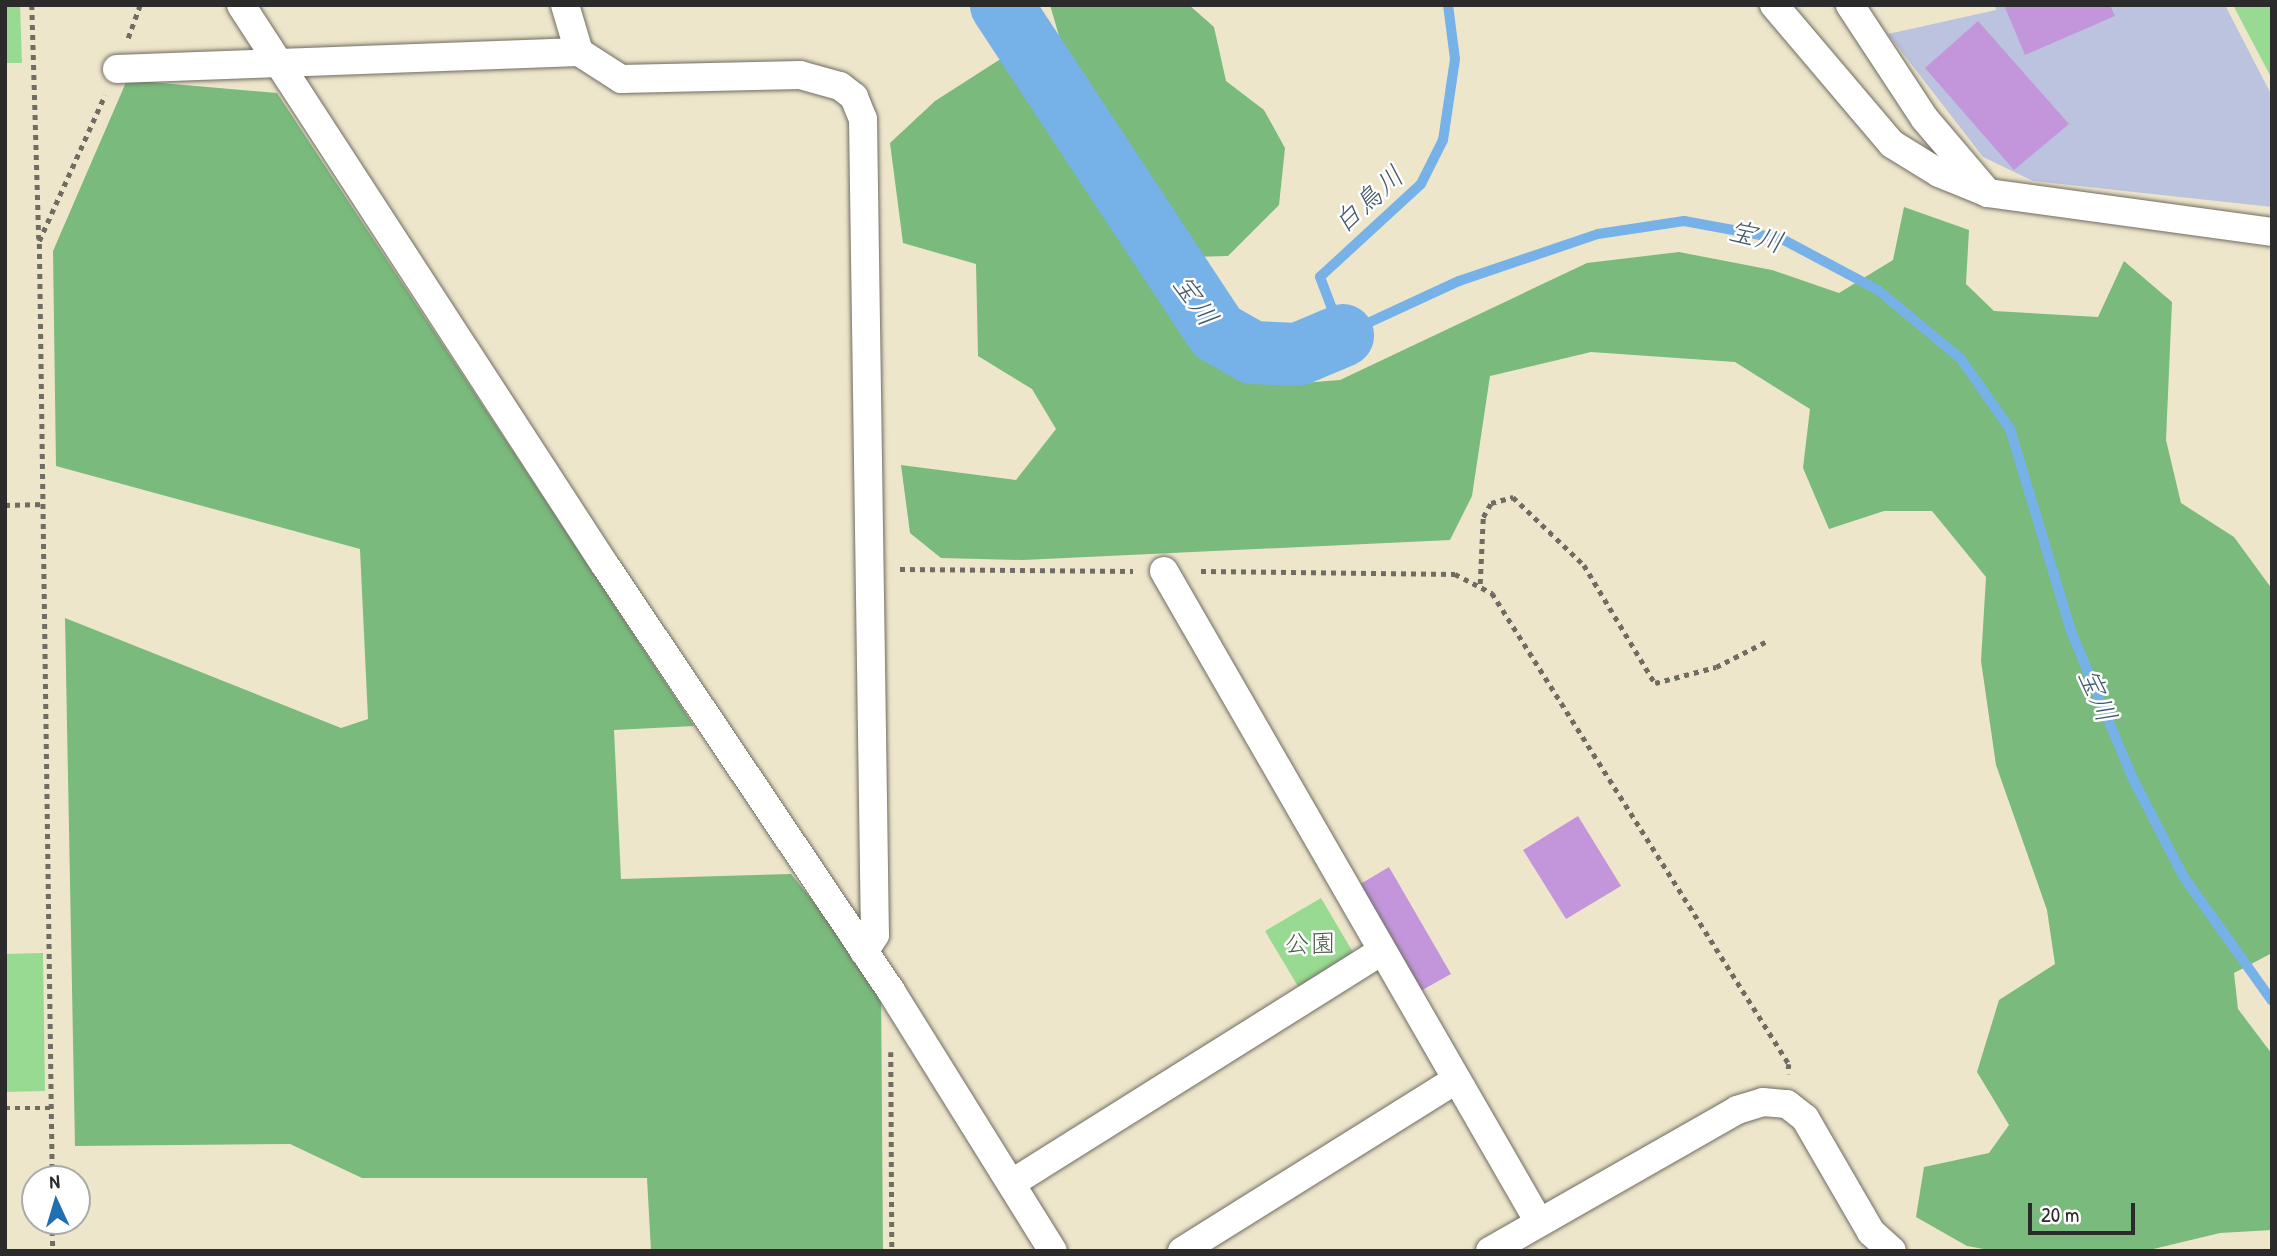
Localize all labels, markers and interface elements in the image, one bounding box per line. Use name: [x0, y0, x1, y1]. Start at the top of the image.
water label: 白鳥川: [1326, 158, 1410, 240]
water label: 宝川: [1725, 213, 1787, 259]
water label: 宝川: [1166, 267, 1226, 333]
water label: 宝川: [2072, 663, 2124, 727]
park label: 公園: [1284, 927, 1336, 959]
north arrow: [21, 1165, 91, 1235]
text: N: [49, 1168, 61, 1194]
scale bar: [2032, 1190, 2139, 1234]
text: 20 m: [2041, 1200, 2079, 1229]

